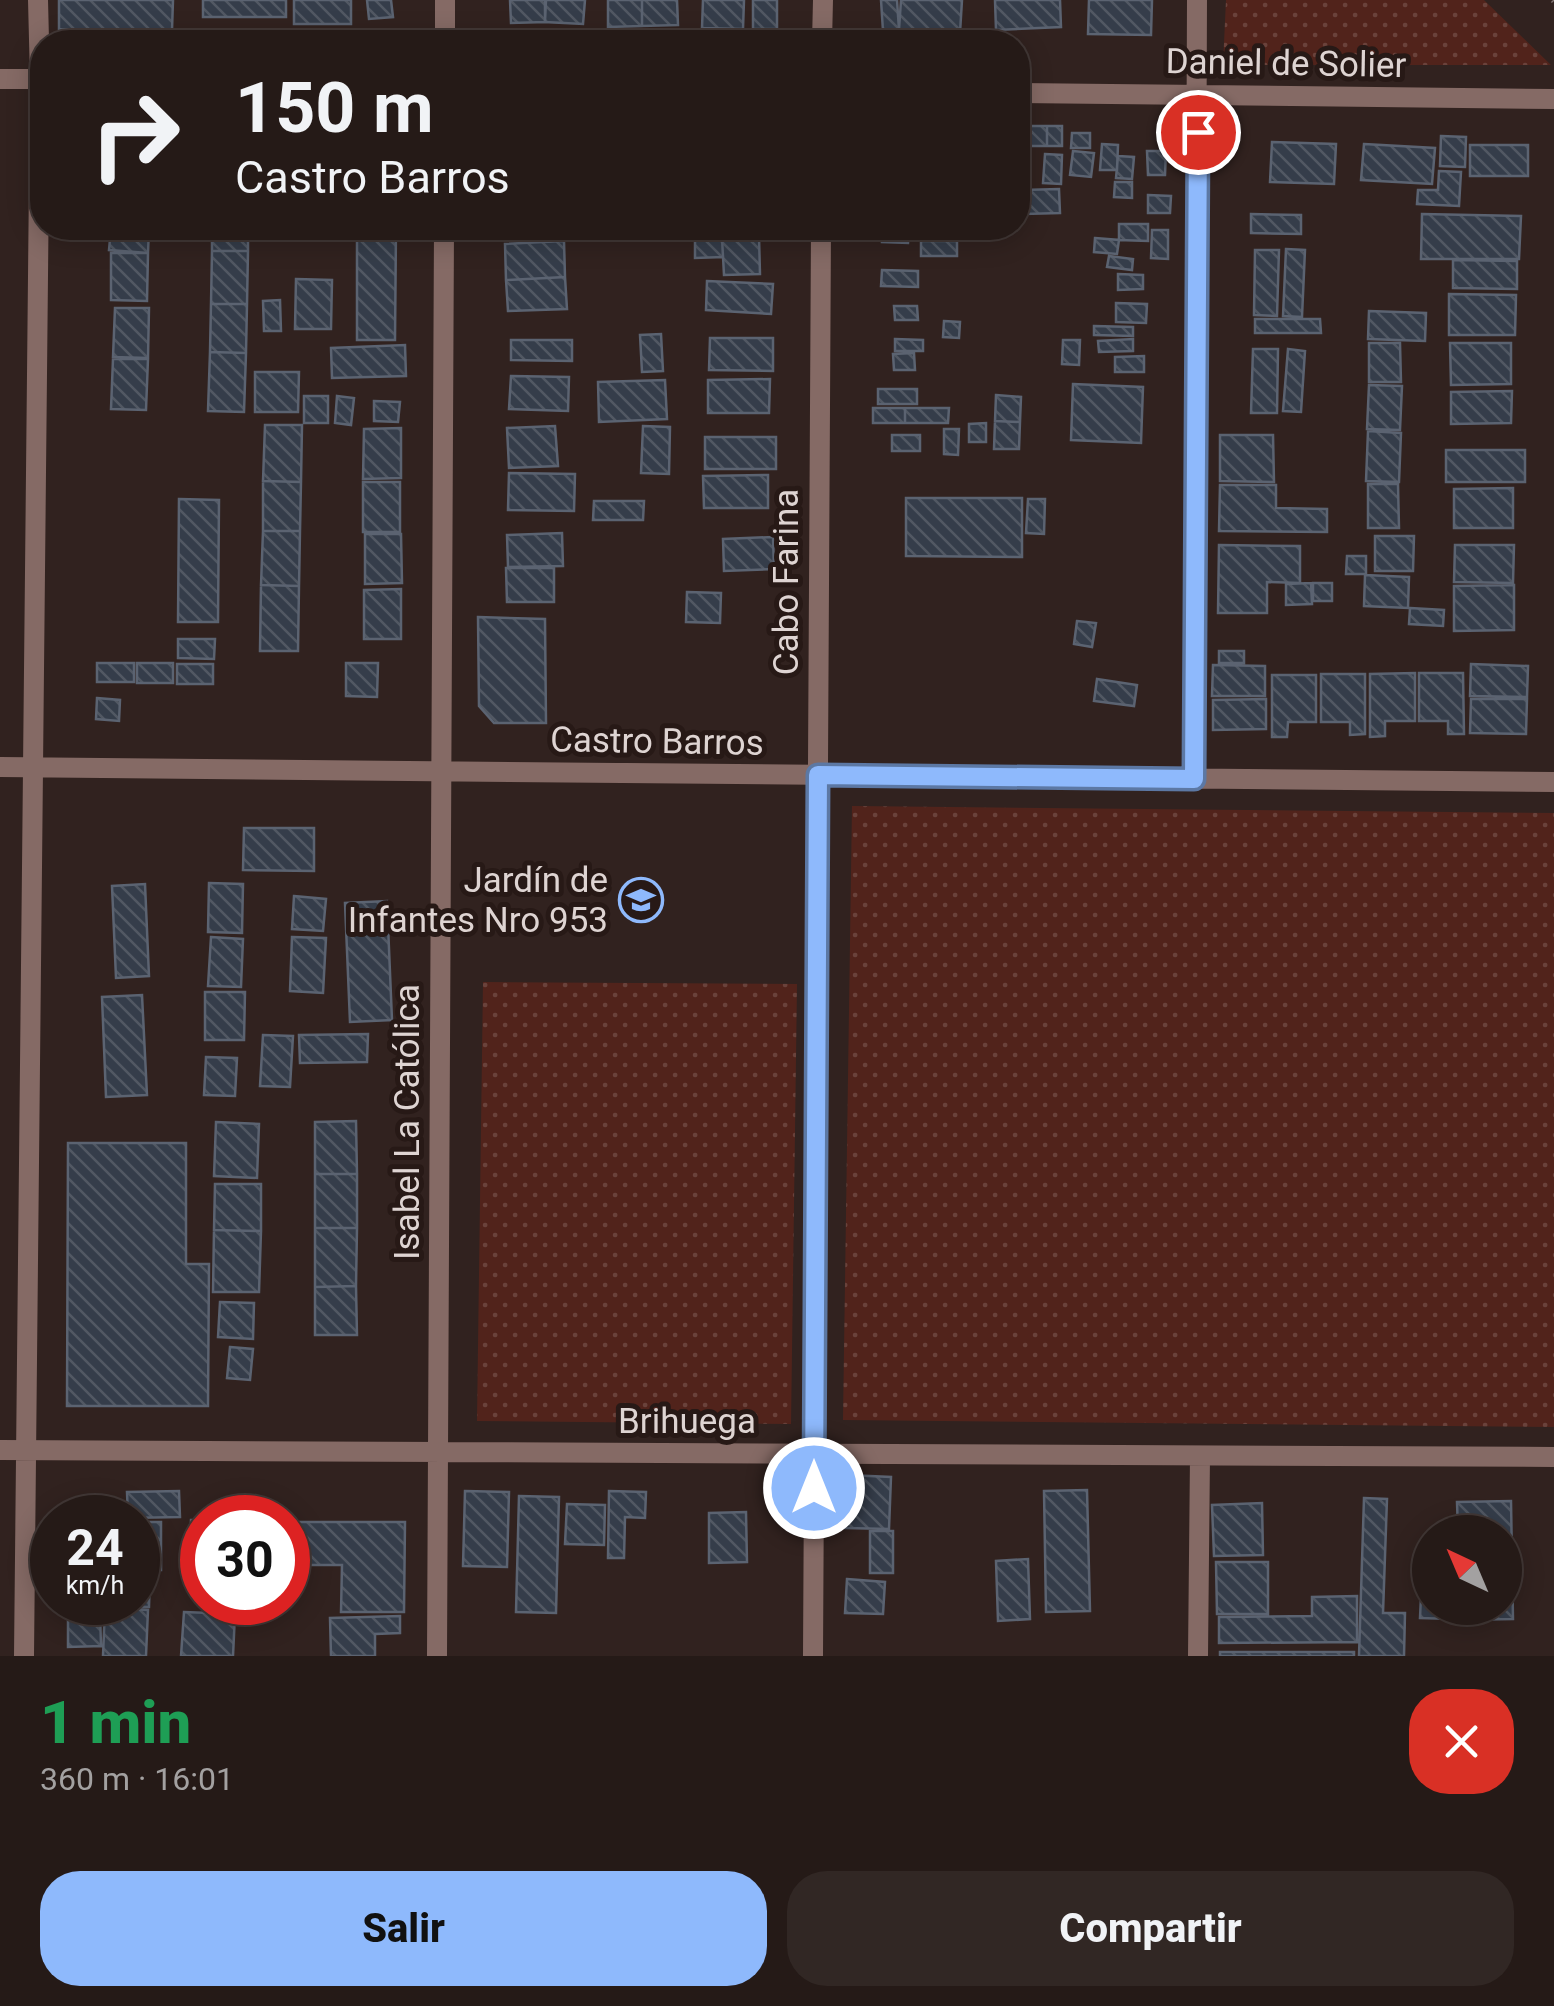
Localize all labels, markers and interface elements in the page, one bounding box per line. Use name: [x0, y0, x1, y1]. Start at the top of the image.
street label: Daniel de Solier: [1165, 41, 1407, 86]
text: 150 m: [235, 67, 434, 149]
icon: right: [70, 70, 200, 200]
pin: [1156, 90, 1241, 175]
icon: arrive: [1171, 105, 1226, 160]
text: Castro Barros: [235, 151, 510, 204]
street label: Cabo Farina: [766, 489, 807, 675]
street label: Castro Barros: [550, 719, 764, 764]
place label: Jardín de Infantes Nro 953: [348, 860, 608, 941]
school or university icon: Jardín de Infantes Nro 953: [618, 877, 664, 923]
street label: Isabel La Católica: [387, 984, 428, 1260]
street label: Brihuega: [618, 1401, 756, 1442]
position arrow: [762, 1436, 866, 1540]
speed limit sign: 30: [180, 1495, 310, 1625]
north arrow: [1412, 1515, 1522, 1625]
map controls: [1412, 1515, 1522, 1625]
text: 24: [66, 1519, 124, 1577]
text: km/h: [66, 1571, 124, 1600]
text: 1 min: [40, 1687, 191, 1758]
button: close: [1409, 1689, 1514, 1794]
text: 360 m · 16:01: [40, 1760, 234, 1798]
button: Salir: [40, 1871, 767, 1986]
button: Compartir: [787, 1871, 1514, 1986]

